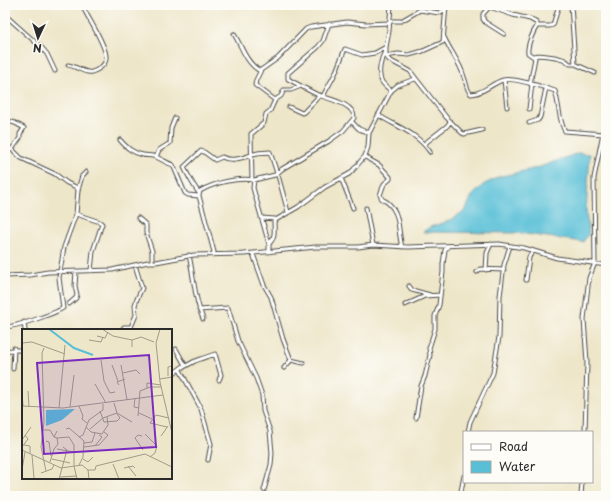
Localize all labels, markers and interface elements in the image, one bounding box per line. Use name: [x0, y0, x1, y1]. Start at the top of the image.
north arrow: [18, 18, 58, 58]
text: N: [32, 40, 42, 57]
inset map: [22, 329, 172, 479]
legend: [463, 431, 593, 483]
text: Road: [499, 437, 528, 455]
text: Water: [499, 457, 536, 475]

